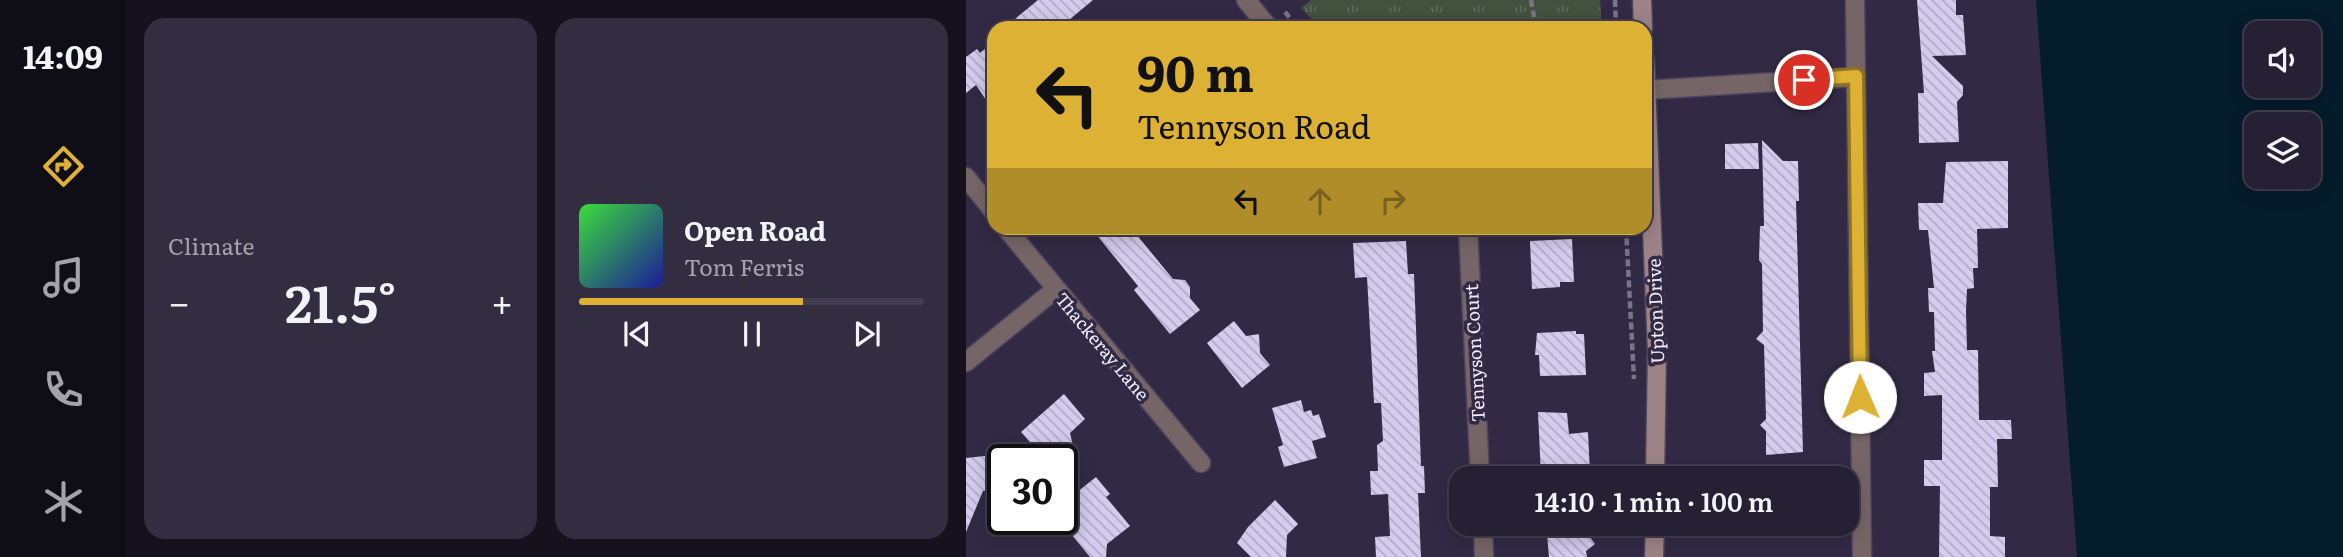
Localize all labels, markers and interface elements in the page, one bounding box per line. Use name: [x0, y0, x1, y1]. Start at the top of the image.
map controls: [2244, 21, 2321, 189]
button: sound: [2244, 21, 2321, 98]
text: 14:09: [23, 31, 103, 79]
text: 90 m: [1137, 34, 1254, 107]
icon: left: [1022, 49, 1113, 140]
pin: [1774, 50, 1834, 110]
icon: arrive: [1785, 61, 1823, 99]
text: Tennyson Road: [1137, 101, 1371, 149]
button: layers: [2244, 112, 2321, 189]
icon: directions: [39, 142, 88, 191]
icon: left: [1228, 182, 1266, 220]
icon: ahead: [1301, 182, 1339, 220]
icon: right: [1374, 182, 1412, 220]
text: Open Road: [684, 210, 826, 249]
text: Climate: [168, 228, 254, 262]
text: Tom Ferris: [684, 249, 804, 283]
icon: music: [39, 253, 88, 302]
street label: Upton Drive: [1640, 258, 1670, 364]
text: 21.5°: [285, 262, 396, 339]
text: −: [168, 272, 190, 329]
text: +: [491, 272, 513, 329]
street label: Tennyson Court: [1457, 283, 1491, 423]
street label: Thackeray Lane: [1050, 286, 1156, 406]
icon: previous: [618, 315, 656, 353]
icon: pause: [733, 315, 771, 353]
icon: next: [848, 315, 886, 353]
position arrow: [1823, 360, 1897, 434]
icon: phone: [39, 365, 88, 414]
speed limit sign: 30: [987, 444, 1078, 535]
icon: climate: [39, 477, 88, 526]
text: 14:10 · 1 min · 100 m: [1535, 481, 1773, 520]

